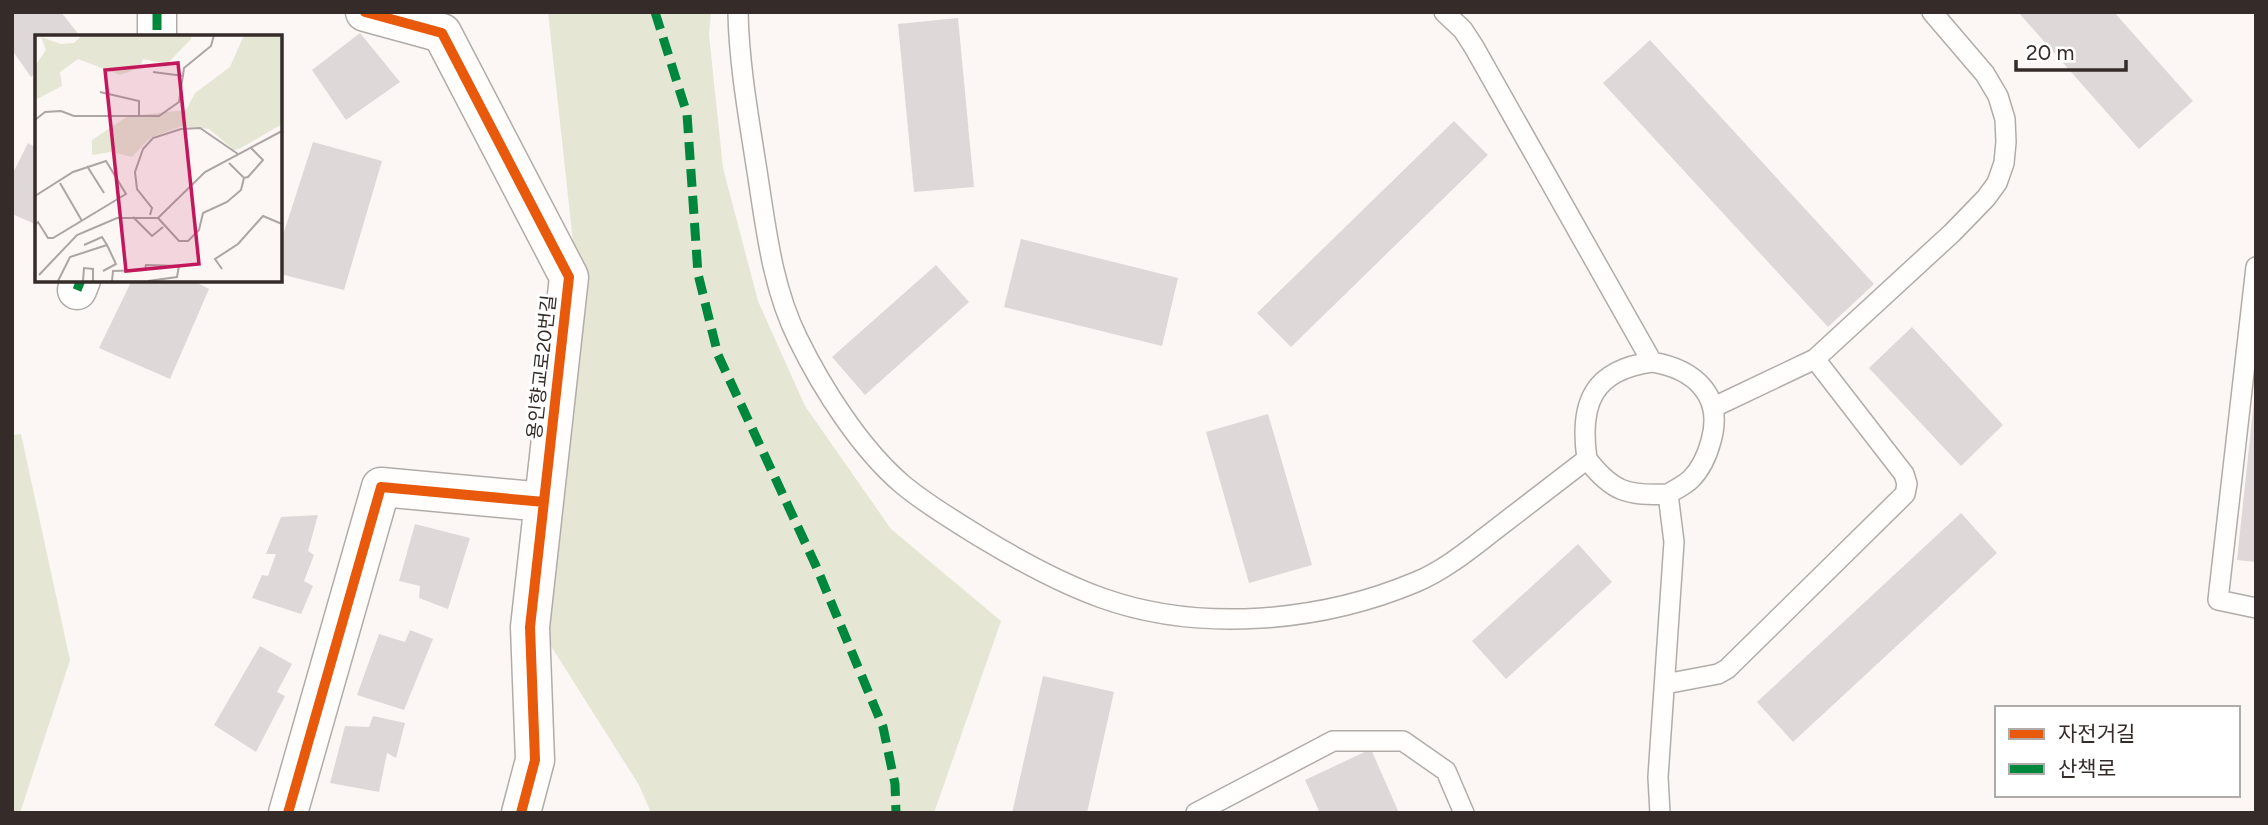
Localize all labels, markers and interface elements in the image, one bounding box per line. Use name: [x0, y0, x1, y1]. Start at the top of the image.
scale bar: [2016, 28, 2126, 72]
inset map: [35, 35, 282, 282]
text: 20 m: [2026, 40, 2074, 65]
street label: 용인향교로20번길: [522, 294, 561, 440]
legend: [1995, 706, 2240, 797]
text: 자전거길: [2058, 721, 2135, 746]
text: 산책로: [2058, 756, 2116, 781]

